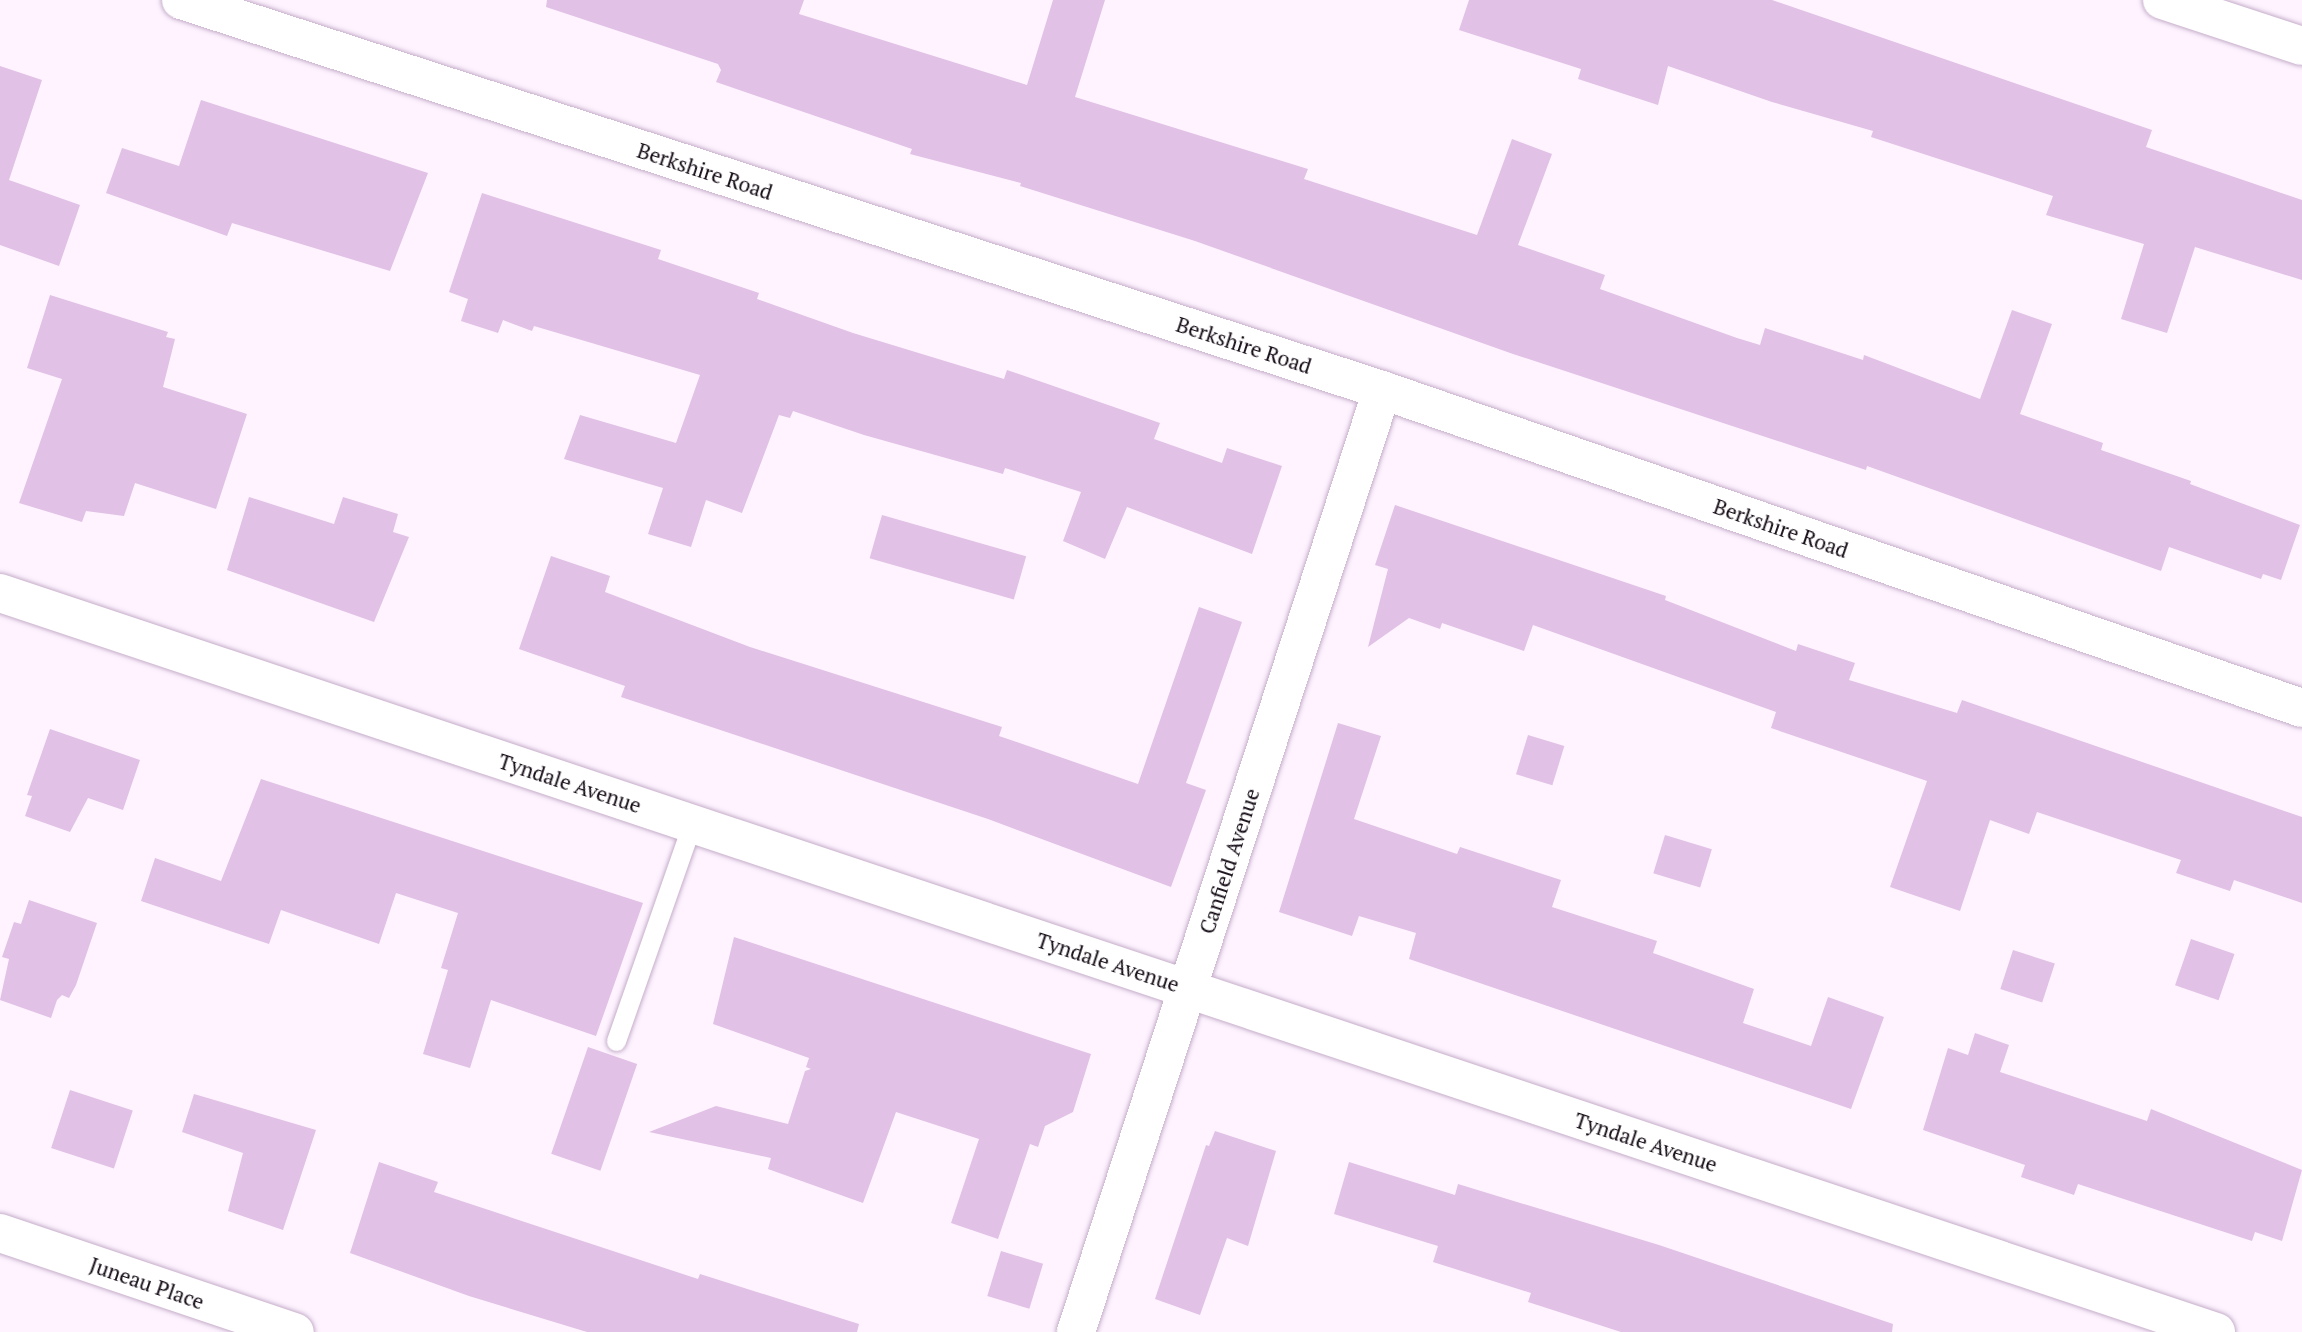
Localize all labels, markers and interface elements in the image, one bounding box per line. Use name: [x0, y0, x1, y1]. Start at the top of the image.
street label: Berkshire Road: [634, 137, 776, 205]
street label: Berkshire Road: [1173, 311, 1315, 379]
street label: Berkshire Road: [1710, 493, 1852, 563]
street label: Tyndale Avenue: [495, 748, 645, 818]
street label: Canfield Avenue: [1194, 785, 1264, 937]
street label: Tyndale Avenue: [1033, 927, 1183, 997]
street label: Tyndale Avenue: [1571, 1107, 1721, 1177]
street label: Juneau Place: [86, 1252, 208, 1314]

